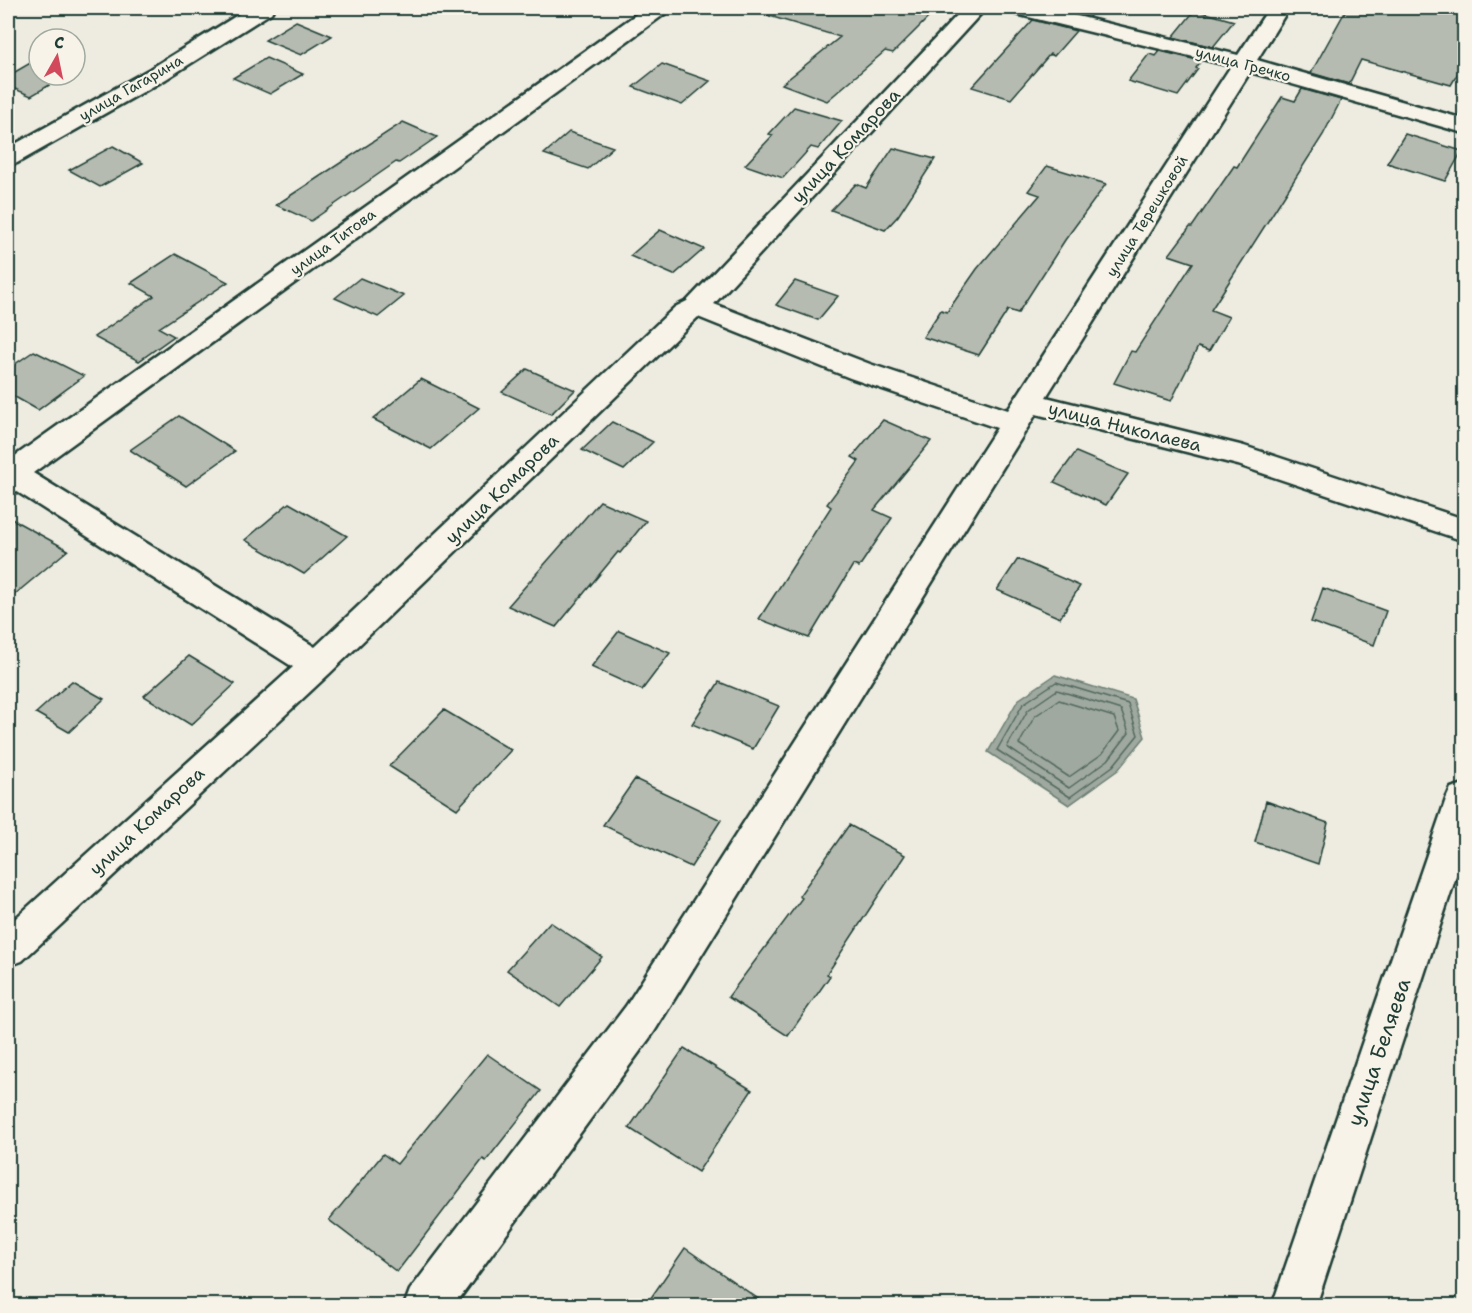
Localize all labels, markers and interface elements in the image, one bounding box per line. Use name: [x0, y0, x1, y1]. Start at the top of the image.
north arrow: [27, 27, 87, 87]
text: С: [53, 32, 66, 54]
street label: улица Гречко: [1193, 42, 1293, 86]
street label: улица Гагарина: [75, 50, 187, 126]
street label: улица Комарова: [786, 83, 906, 209]
street label: улица Терешковой: [1101, 151, 1193, 281]
street label: улица Титова: [286, 204, 380, 280]
street label: улица Николаева: [1046, 396, 1204, 458]
street label: улица Комарова: [440, 429, 564, 549]
street label: улица Комарова: [84, 761, 210, 881]
street label: улица Беляева: [1341, 974, 1417, 1130]

